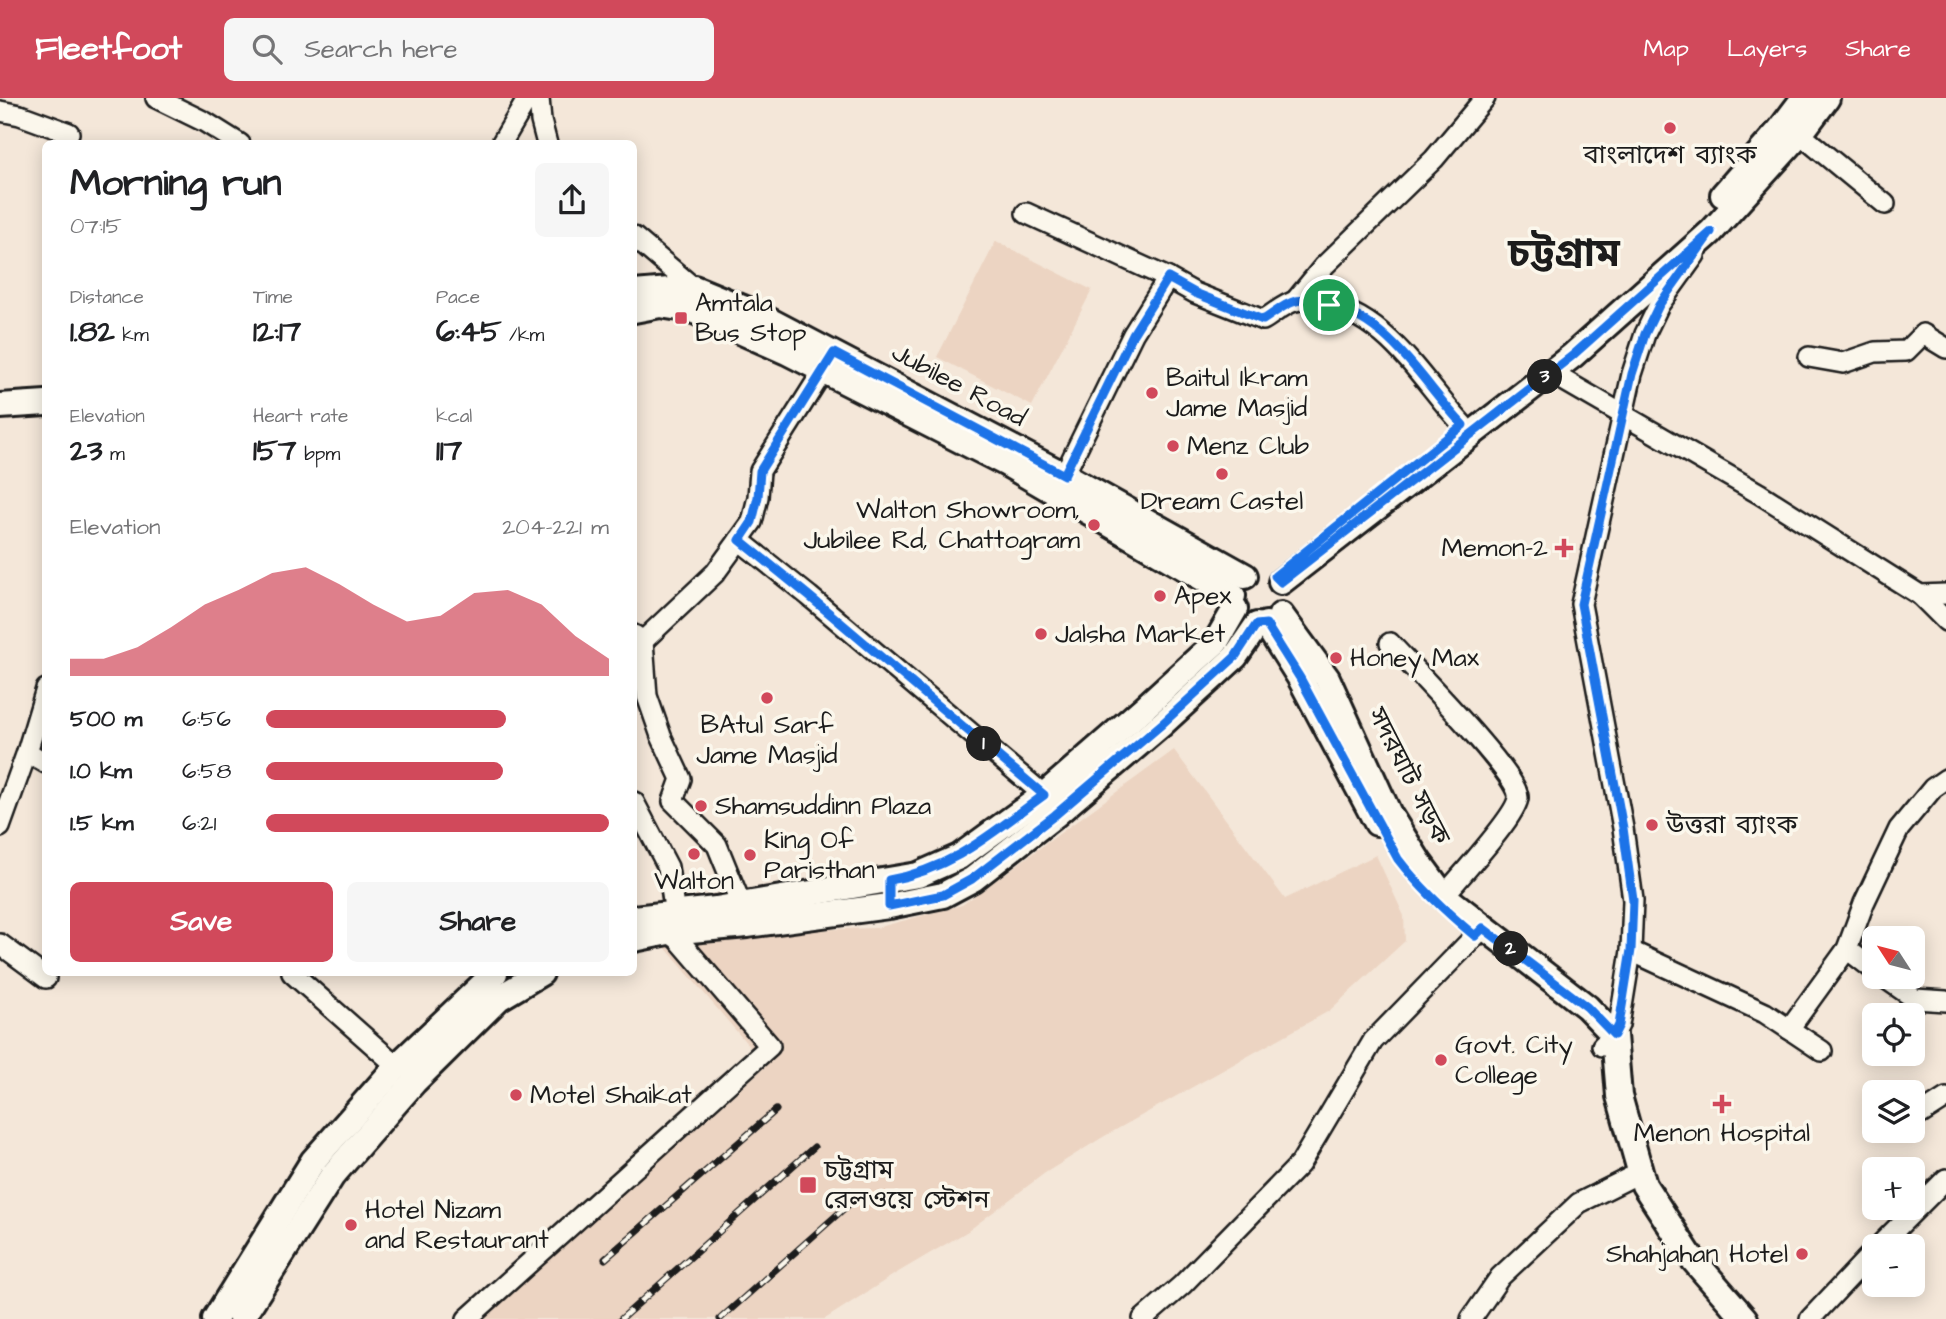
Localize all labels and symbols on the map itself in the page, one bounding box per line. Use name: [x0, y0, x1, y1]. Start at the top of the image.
marker: বাংলাদেশ ব্যাংক: [1662, 120, 1678, 136]
place label: বাংলাদেশ ব্যাংক: [1582, 137, 1758, 173]
district label: চট্টগ্রাম: [1507, 227, 1621, 282]
pin: [1299, 275, 1359, 335]
place label: Amtala Bus Stop: [695, 285, 806, 351]
marker: Amtala Bus Stop: [673, 310, 689, 326]
street label: Jubilee Road: [885, 334, 1033, 436]
place label: Baitul Ikram Jame Masjid: [1166, 360, 1308, 426]
pin: 3: [1528, 360, 1562, 394]
marker: Baitul Ikram Jame Masjid: [1144, 385, 1160, 401]
place label: Menz Club: [1187, 428, 1310, 464]
marker: Menz Club: [1165, 438, 1181, 454]
marker: Dream Castel: [1214, 466, 1230, 482]
place label: Dream Castel: [1141, 483, 1303, 519]
place label: Walton Showroom, Jubilee Rd, Chattogram: [804, 492, 1081, 560]
marker: Walton Showroom, Jubilee Rd, Chattogram: [1086, 517, 1102, 533]
place label: Memon-2: [1442, 530, 1548, 566]
marker: Memon-2: [1554, 538, 1574, 558]
place label: Apex: [1174, 578, 1232, 614]
marker: Apex: [1152, 588, 1168, 604]
place label: Jalsha Market: [1055, 616, 1226, 652]
marker: Jalsha Market: [1033, 626, 1049, 642]
place label: Honey Max: [1350, 640, 1480, 678]
marker: Honey Max: [1328, 650, 1344, 666]
marker: BAtul Sarf Jame Masjid: [759, 690, 775, 706]
street label: সদরঘাট সড়ক: [1359, 700, 1459, 852]
place label: BAtul Sarf Jame Masjid: [696, 707, 838, 773]
pin: 1: [967, 726, 1002, 762]
place label: Shamsuddinn Plaza: [715, 788, 931, 824]
marker: Shamsuddinn Plaza: [693, 798, 709, 814]
place label: উত্তরা ব্যাংক: [1665, 807, 1799, 843]
marker: উত্তরা ব্যাংক: [1644, 817, 1660, 833]
place label: King Of Paristhan: [764, 822, 875, 888]
marker: Walton: [686, 846, 702, 862]
marker: King Of Paristhan: [742, 847, 758, 863]
place label: Walton: [654, 863, 734, 899]
north arrow: [1862, 926, 1925, 989]
pin: 2: [1494, 932, 1528, 966]
place label: Govt. City College: [1455, 1027, 1573, 1095]
marker: Govt. City College: [1433, 1052, 1449, 1068]
place label: Motel Shaikat: [530, 1077, 692, 1113]
marker: Motel Shaikat: [508, 1087, 524, 1103]
marker: Menon Hospital: [1712, 1094, 1732, 1114]
place label: Menon Hospital: [1634, 1115, 1810, 1151]
place label: চট্টগ্রাম রেলওয়ে স্টেশন: [823, 1152, 990, 1218]
marker: চট্টগ্রাম রেলওয়ে স্টেশন: [798, 1175, 818, 1195]
place label: Hotel Nizam and Restaurant: [365, 1192, 549, 1258]
marker: Hotel Nizam and Restaurant: [343, 1217, 359, 1233]
place label: Shahjahan Hotel: [1606, 1236, 1788, 1272]
marker: Shahjahan Hotel: [1794, 1246, 1810, 1262]

